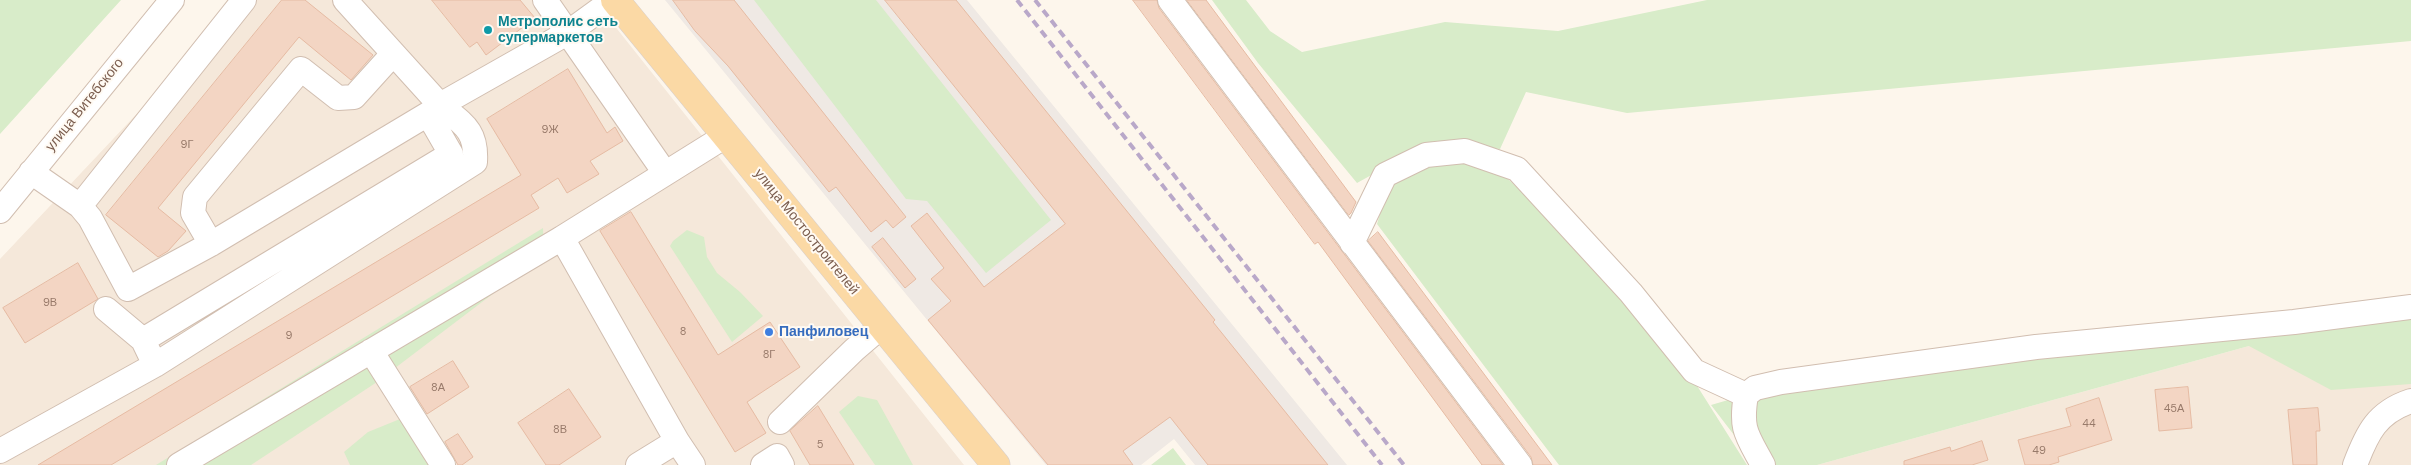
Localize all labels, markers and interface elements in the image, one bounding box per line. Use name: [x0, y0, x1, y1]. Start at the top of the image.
place label: Метрополис cеть супермаркетов: [498, 14, 618, 46]
marker: Метрополис cеть супермаркетов: [482, 24, 494, 36]
street label: улица Витебского: [42, 55, 128, 155]
house number: 9Ж: [541, 123, 559, 137]
house number: 9Г: [181, 138, 193, 152]
street label: улица Мостостроителей: [750, 166, 862, 298]
house number: 9В: [43, 296, 57, 310]
place label: Панфиловец: [779, 324, 868, 340]
house number: 8: [680, 325, 686, 339]
marker: Панфиловец: [763, 326, 775, 338]
house number: 9: [286, 329, 292, 343]
house number: 8Г: [763, 348, 775, 362]
house number: 8А: [431, 381, 445, 395]
house number: 45А: [2164, 402, 2184, 416]
house number: 44: [2082, 417, 2096, 431]
house number: 8В: [553, 423, 567, 437]
house number: 5: [817, 438, 823, 452]
house number: 49: [2032, 444, 2046, 458]

